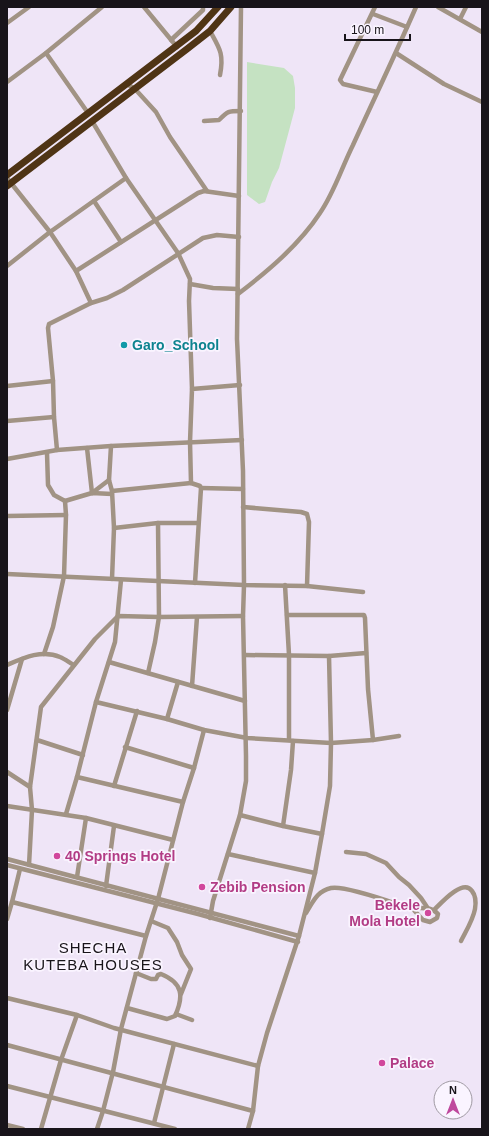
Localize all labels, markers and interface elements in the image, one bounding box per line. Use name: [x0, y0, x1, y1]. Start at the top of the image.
scale bar: [345, 16, 410, 42]
text: 100 m: [351, 23, 384, 37]
place label: Garo_School: [132, 337, 219, 353]
marker: Garo_School: [119, 340, 129, 350]
place label: 40 Springs Hotel: [65, 848, 175, 864]
marker: 40 Springs Hotel: [52, 851, 62, 861]
place label: Zebib Pension: [210, 879, 306, 895]
marker: Zebib Pension: [197, 882, 207, 892]
place label: Bekele Mola Hotel: [349, 897, 420, 929]
marker: Bekele Mola Hotel: [423, 908, 433, 918]
district label: SHECHA KUTEBA HOUSES: [23, 939, 163, 973]
place label: Palace: [390, 1055, 435, 1071]
marker: Palace: [377, 1058, 387, 1068]
north arrow: [433, 1080, 473, 1120]
text: N: [449, 1084, 457, 1096]

